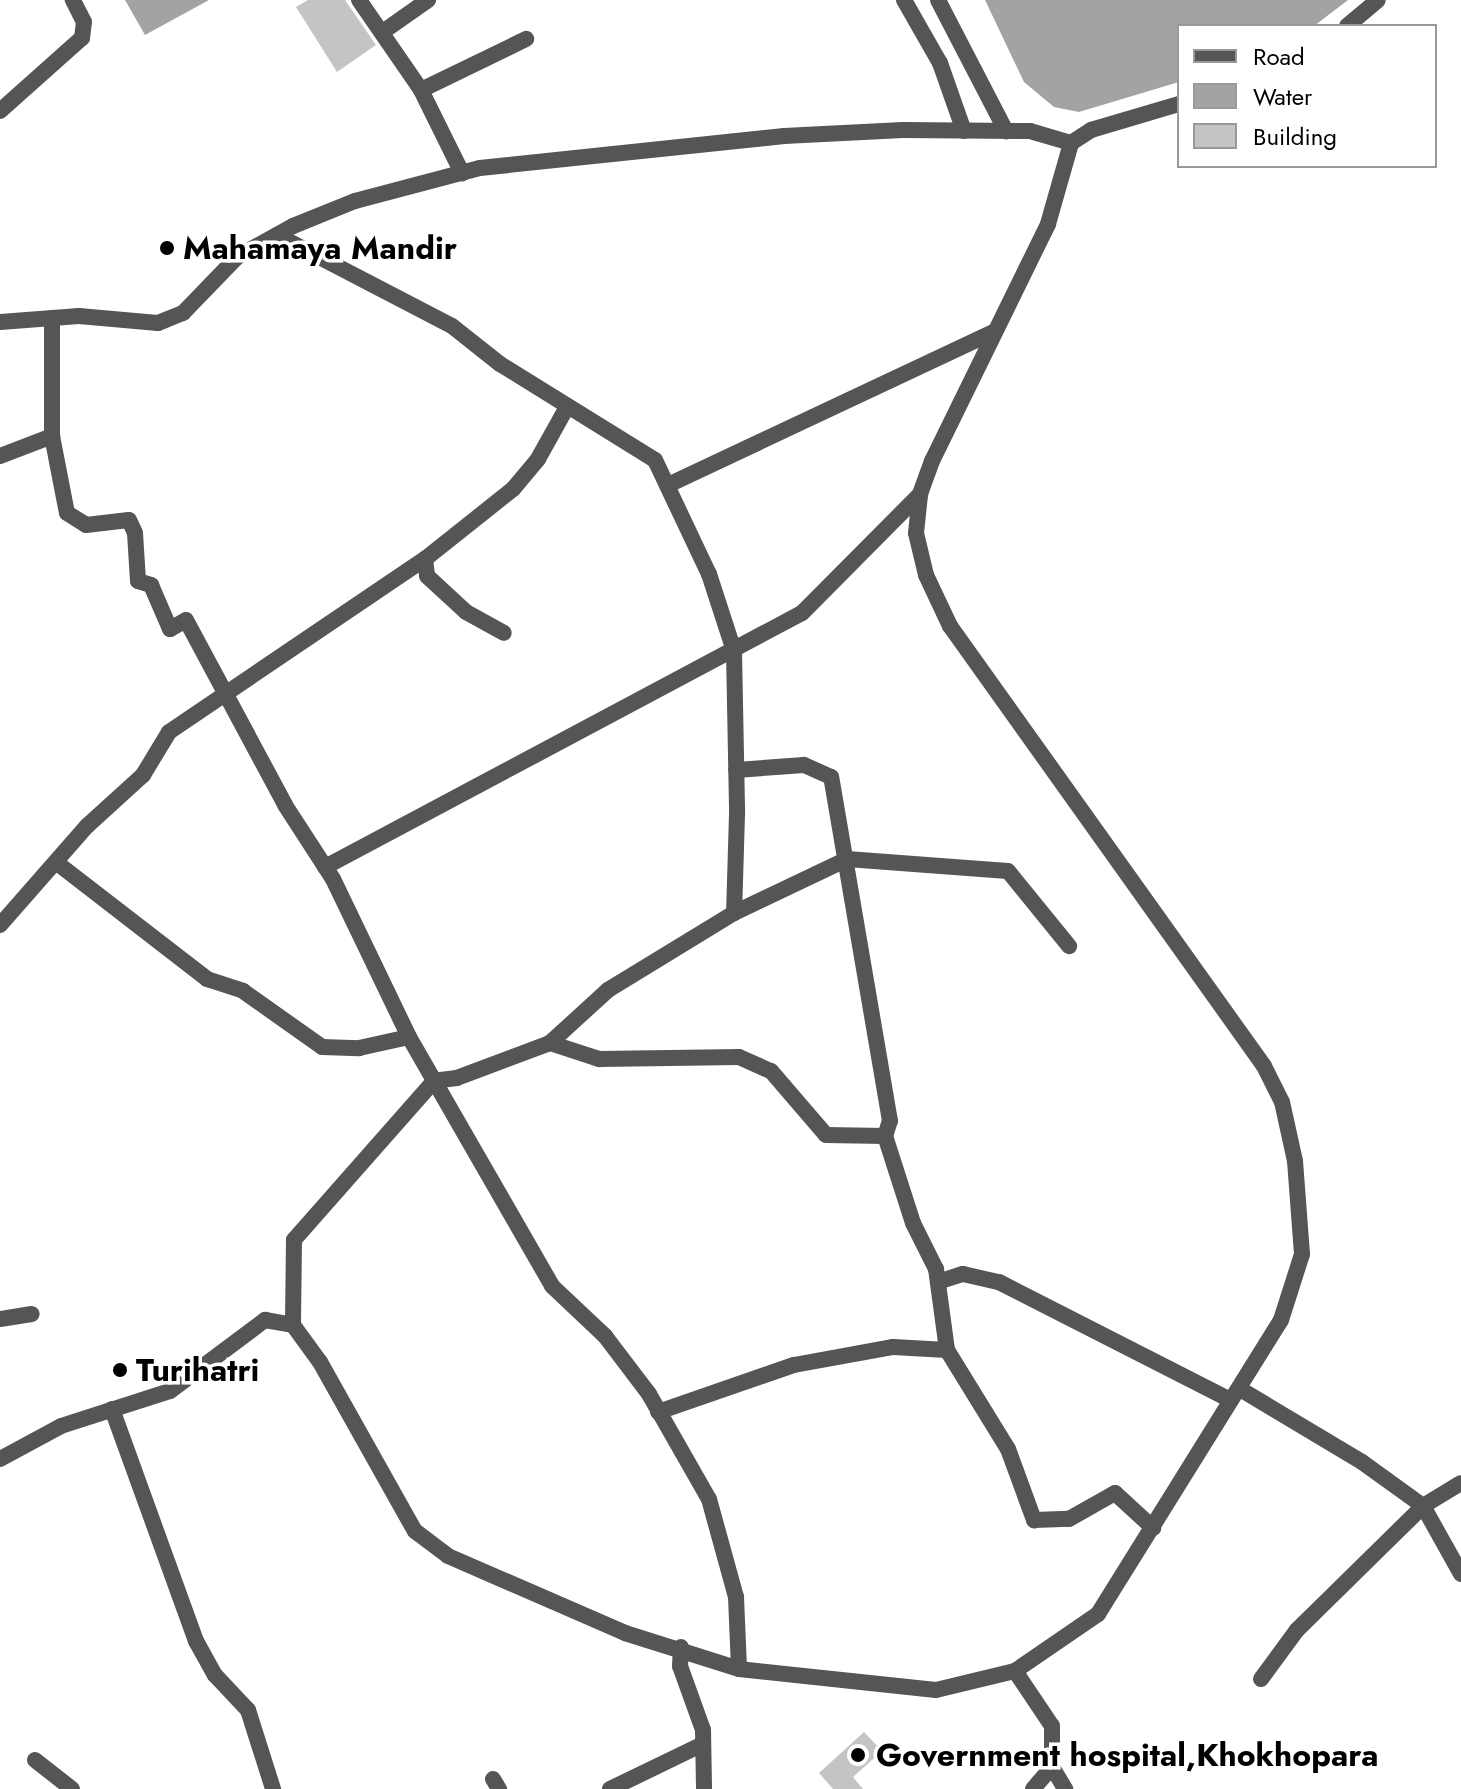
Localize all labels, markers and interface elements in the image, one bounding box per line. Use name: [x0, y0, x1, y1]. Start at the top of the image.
legend: [1177, 24, 1437, 168]
text: Road: [1253, 39, 1305, 74]
text: Water: [1253, 79, 1312, 114]
text: Building: [1253, 119, 1337, 154]
place label: Mahamaya Mandir: [183, 229, 457, 267]
marker: Mahamaya Mandir: [158, 239, 176, 257]
place label: Turihatri: [136, 1351, 259, 1389]
marker: Turihatri: [111, 1361, 129, 1379]
place label: Government hospital,Khokhopara: [876, 1736, 1379, 1774]
marker: Government hospital,Khokhopara: [847, 1744, 869, 1766]

